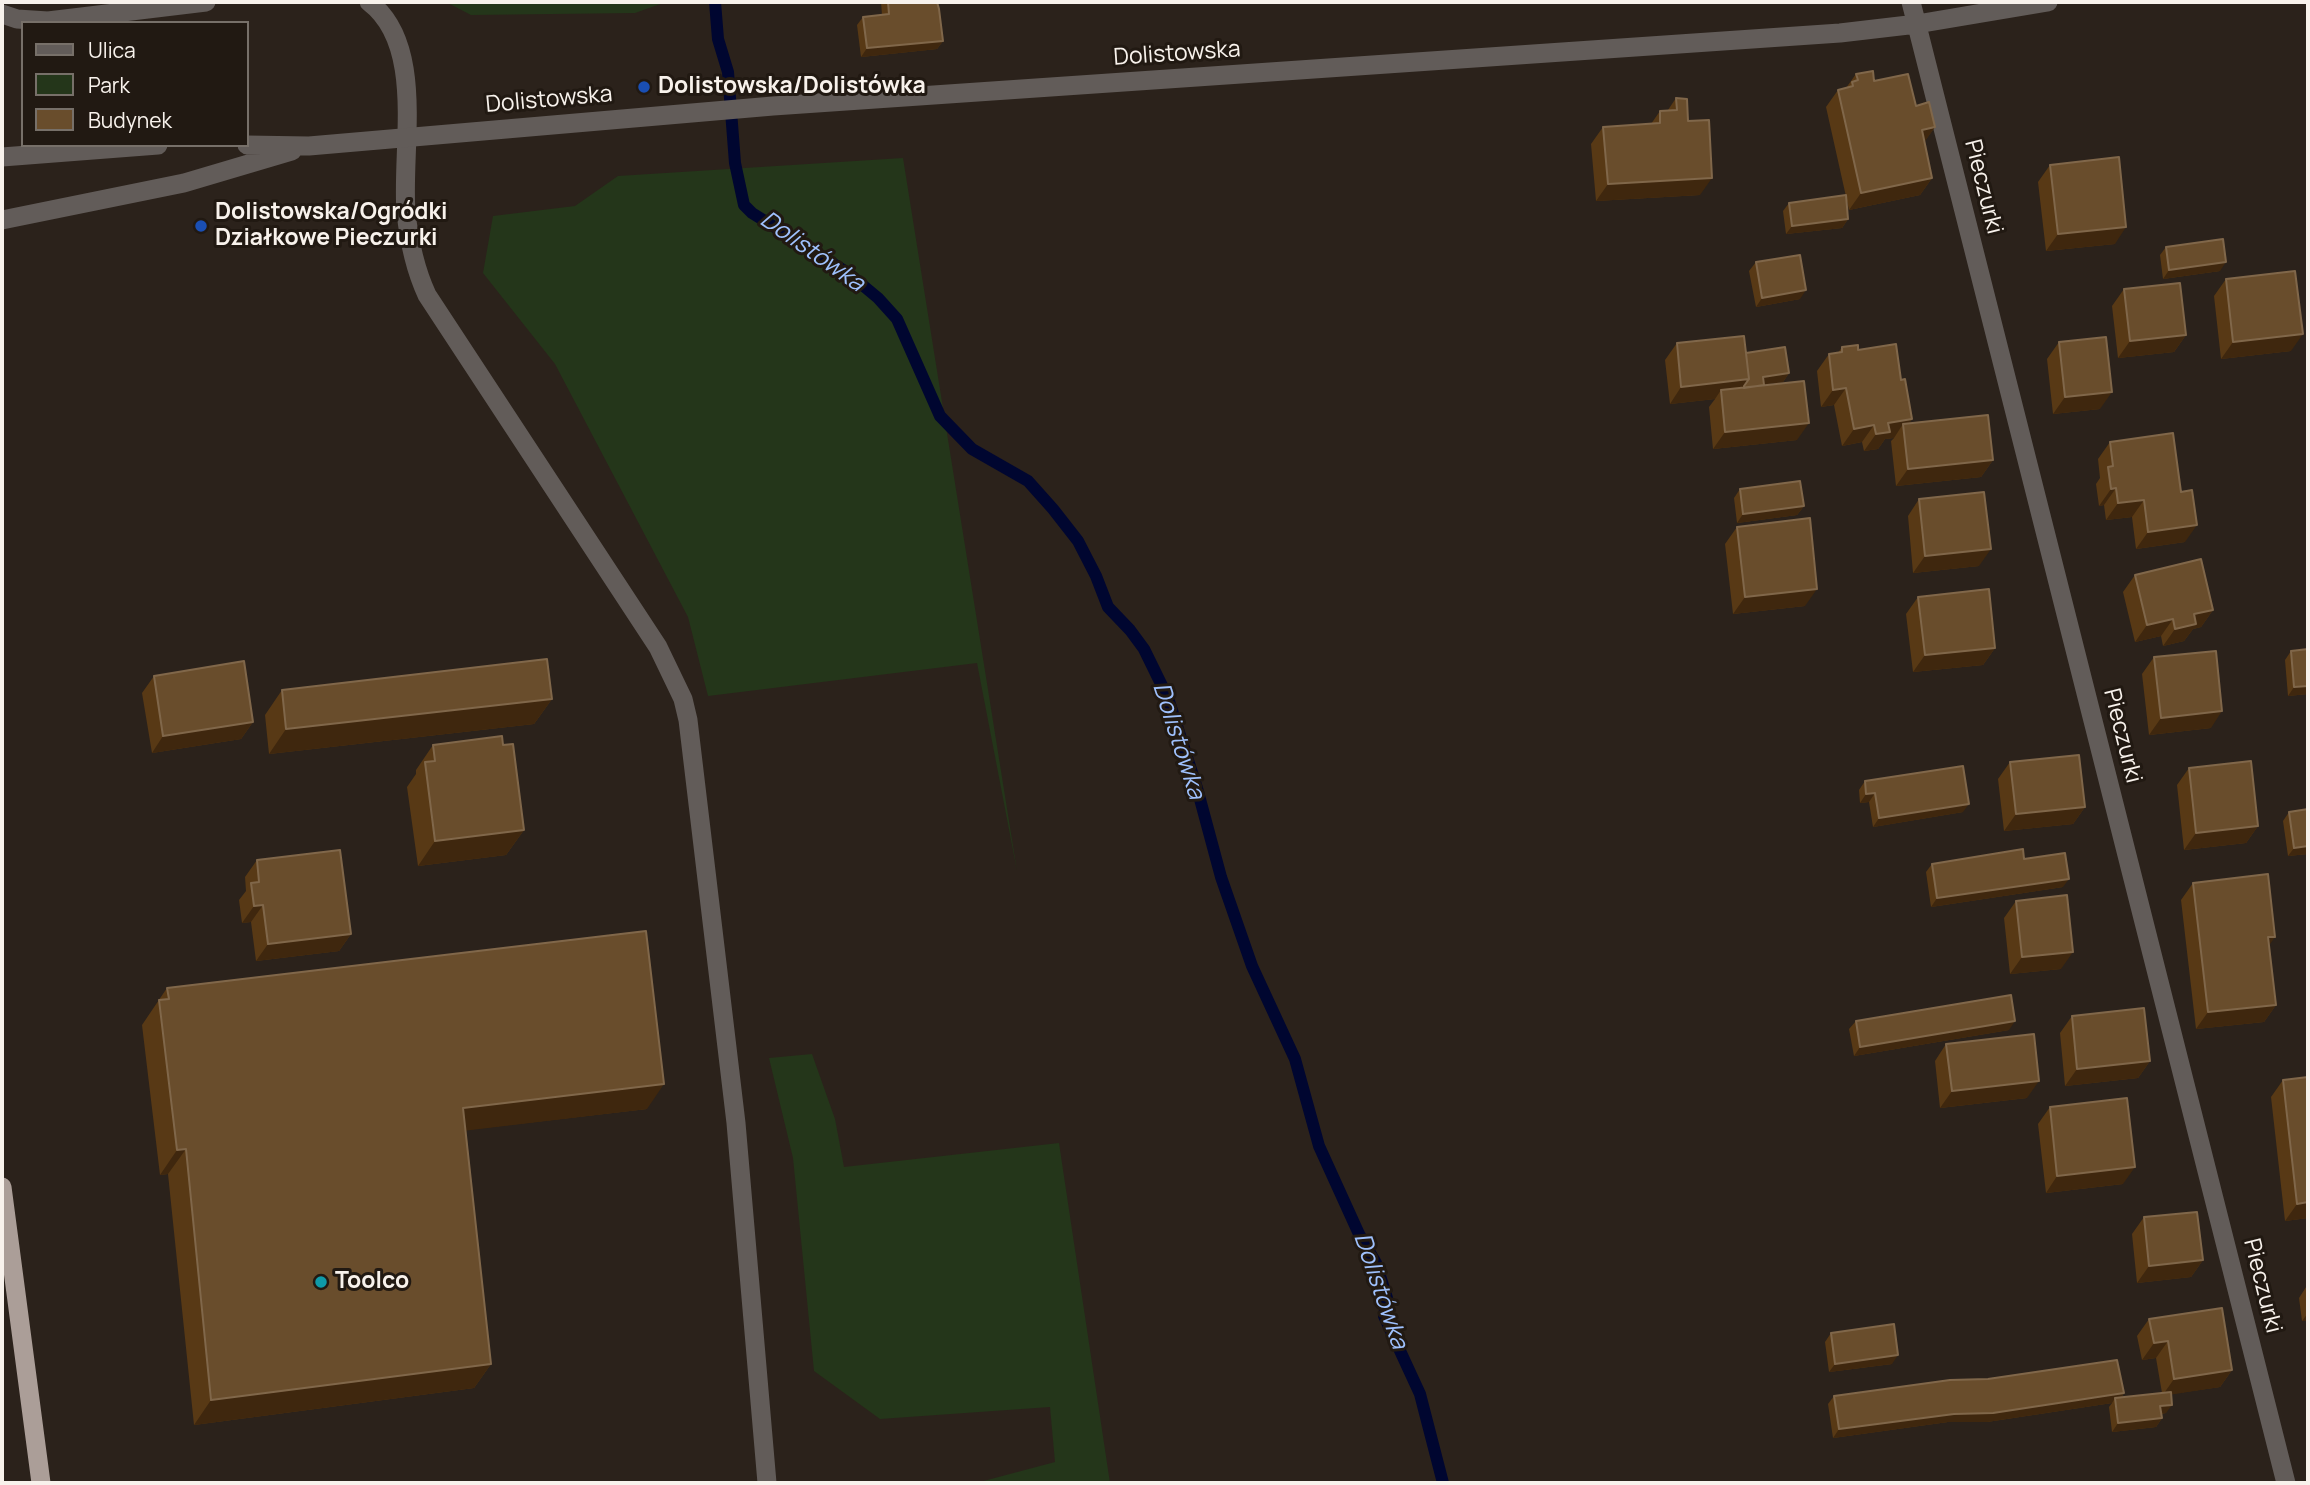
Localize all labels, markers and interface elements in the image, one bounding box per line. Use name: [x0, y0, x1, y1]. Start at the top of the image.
legend: [21, 21, 248, 147]
text: Ulica: [88, 36, 136, 64]
street label: Dolistowska: [1113, 36, 1241, 72]
text: Park: [88, 71, 130, 99]
place label: Dolistowska/Dolistówka: [658, 73, 926, 101]
marker: Dolistowska/Dolistówka: [636, 79, 652, 95]
street label: Dolistowska: [484, 81, 614, 119]
text: Budynek: [88, 106, 172, 134]
street label: Pieczurki: [1958, 137, 2008, 237]
place label: Dolistowska/Ogródki Działkowe Pieczurki: [215, 199, 447, 253]
water label: Dolistówka: [754, 206, 870, 298]
marker: Dolistowska/Ogródki Działkowe Pieczurki: [193, 218, 209, 234]
water label: Dolistówka: [1146, 679, 1210, 803]
street label: Pieczurki: [2097, 686, 2147, 786]
water label: Dolistówka: [1347, 1229, 1413, 1353]
street label: Pieczurki: [2237, 1236, 2287, 1336]
place label: Toolco: [335, 1268, 409, 1296]
marker: Toolco: [313, 1274, 329, 1290]

